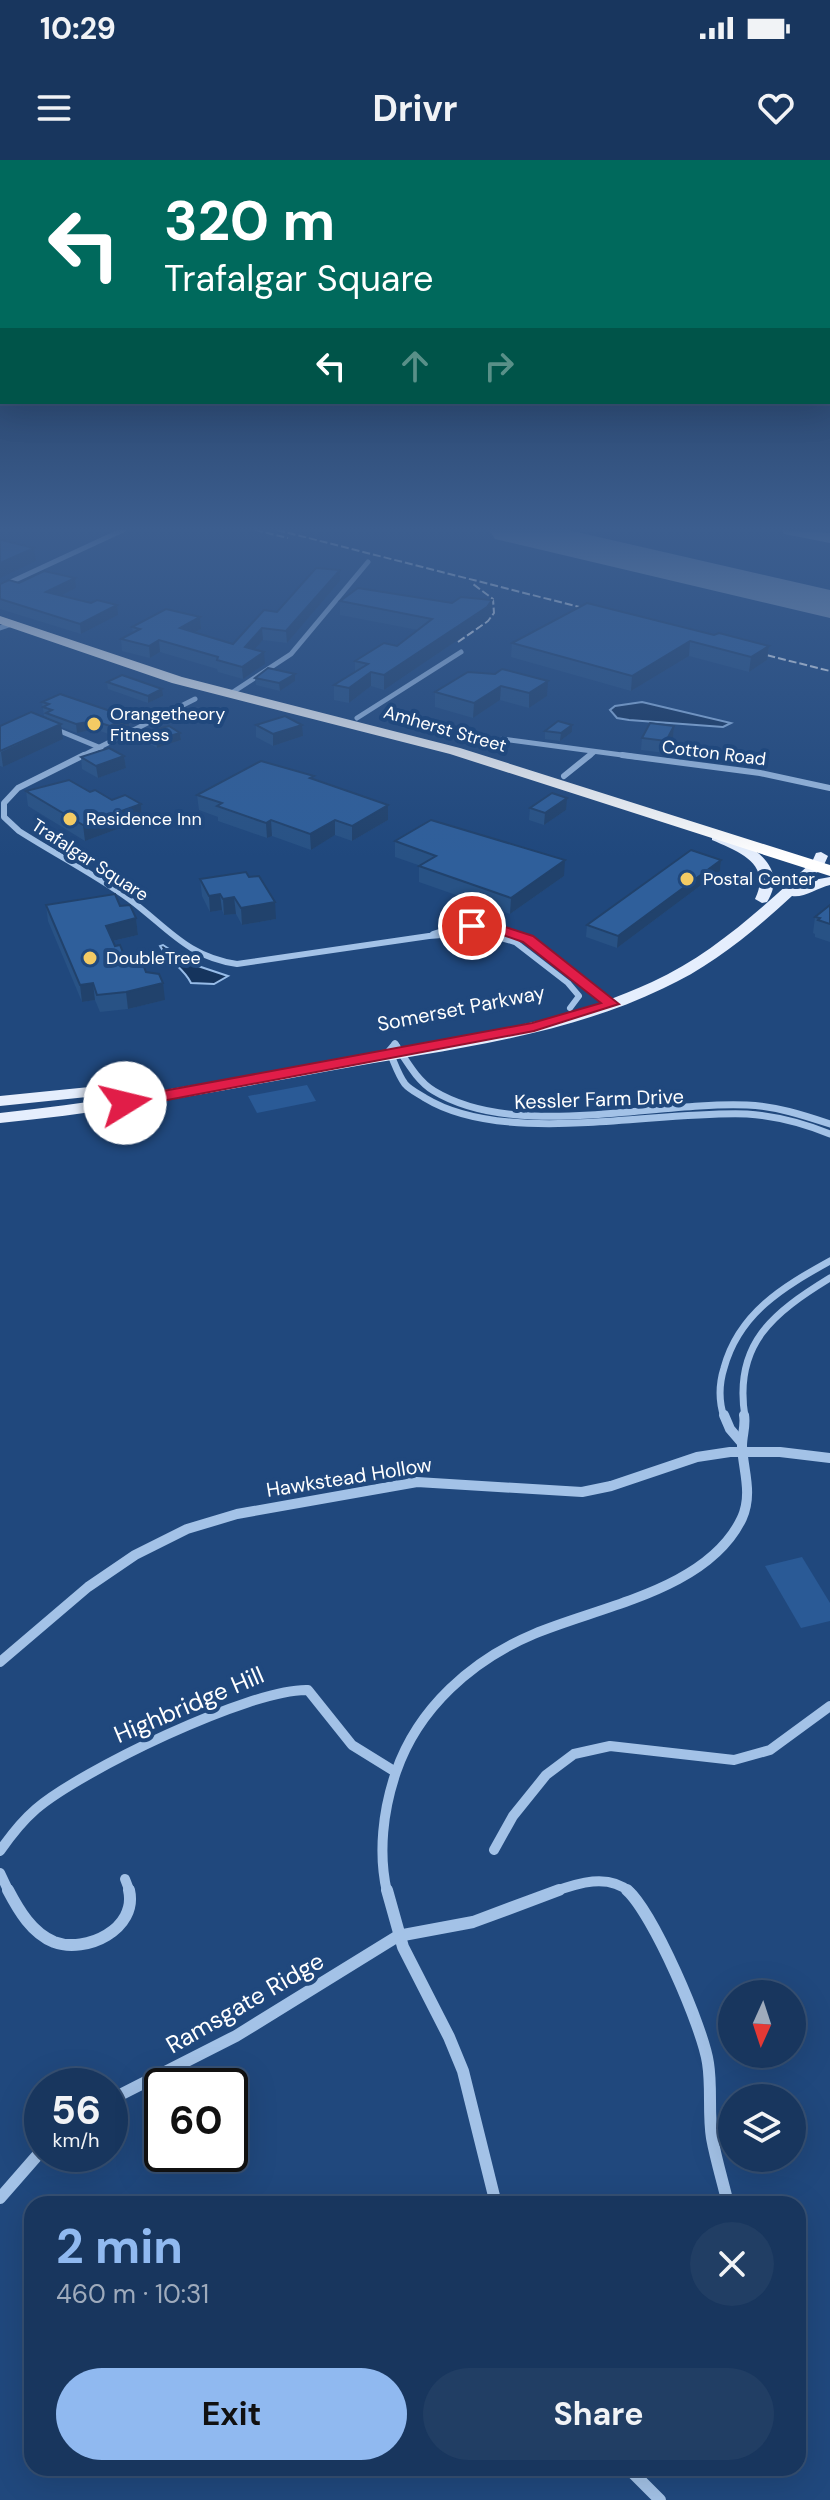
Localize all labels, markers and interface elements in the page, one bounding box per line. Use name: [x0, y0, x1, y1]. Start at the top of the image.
text: 10:29: [40, 9, 116, 48]
text: Drivr: [372, 85, 458, 132]
icon: menu: [32, 86, 76, 130]
icon: heart: [754, 86, 798, 130]
text: 320 m: [164, 184, 335, 257]
icon: left: [32, 192, 136, 296]
text: Trafalgar Square: [164, 255, 434, 302]
icon: left: [309, 344, 353, 388]
icon: ahead: [393, 344, 437, 388]
icon: right: [477, 344, 521, 388]
street label: Amherst Street: [381, 700, 509, 758]
place label: Orangetheory Fitness: [110, 702, 225, 747]
marker: Orangetheory Fitness: [85, 715, 103, 733]
street label: Cotton Road: [661, 735, 767, 771]
place label: Residence Inn: [86, 807, 202, 831]
marker: Residence Inn: [61, 810, 79, 828]
street label: Trafalgar Square: [27, 813, 153, 907]
place label: Postal Center: [703, 867, 815, 891]
marker: Postal Center: [678, 870, 696, 888]
pin: [438, 892, 506, 960]
icon: arrive: [450, 904, 494, 948]
place label: DoubleTree: [106, 946, 201, 970]
marker: DoubleTree: [81, 949, 99, 967]
street label: Somerset Parkway: [375, 979, 547, 1037]
position arrow: [83, 1061, 167, 1145]
street label: Kessler Farm Drive: [514, 1083, 684, 1115]
street label: Hawkstead Hollow: [264, 1451, 434, 1503]
street label: Highbridge Hill: [109, 1659, 268, 1750]
street label: Ramsgate Ridge: [160, 1945, 329, 2060]
north arrow: [718, 1980, 806, 2068]
map controls: [718, 1980, 806, 2172]
speed limit sign: 60: [144, 2068, 248, 2172]
text: 56: [51, 2084, 101, 2136]
button: layers: [718, 2084, 806, 2172]
text: km/h: [52, 2127, 100, 2153]
text: 2 min: [56, 2215, 183, 2278]
button: close: [690, 2222, 774, 2306]
text: 460 m · 10:31: [56, 2277, 209, 2311]
button: Exit: [56, 2368, 407, 2460]
button: Share: [423, 2368, 774, 2460]

